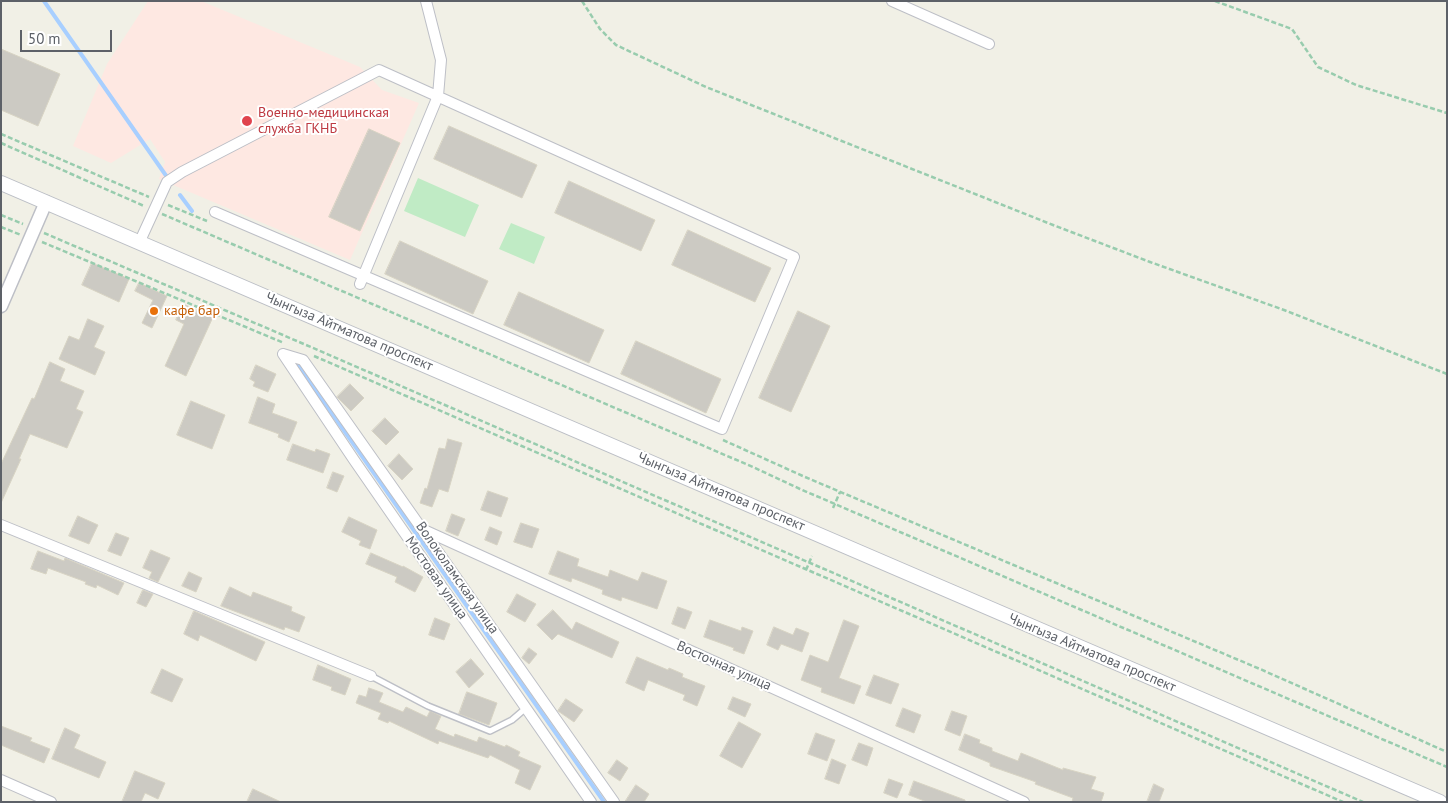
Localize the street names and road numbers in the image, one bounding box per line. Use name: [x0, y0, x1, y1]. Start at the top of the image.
street label: Чынгыза Айтматова проспект: [263, 289, 435, 375]
street label: Чынгыза Айтматова проспект: [635, 449, 807, 535]
street label: Волоколамская улица: [412, 519, 502, 637]
street label: Мостовая улица: [401, 533, 471, 623]
street label: Чынгыза Айтматова проспект: [1006, 610, 1178, 696]
street label: Восточная улица: [674, 638, 774, 694]

